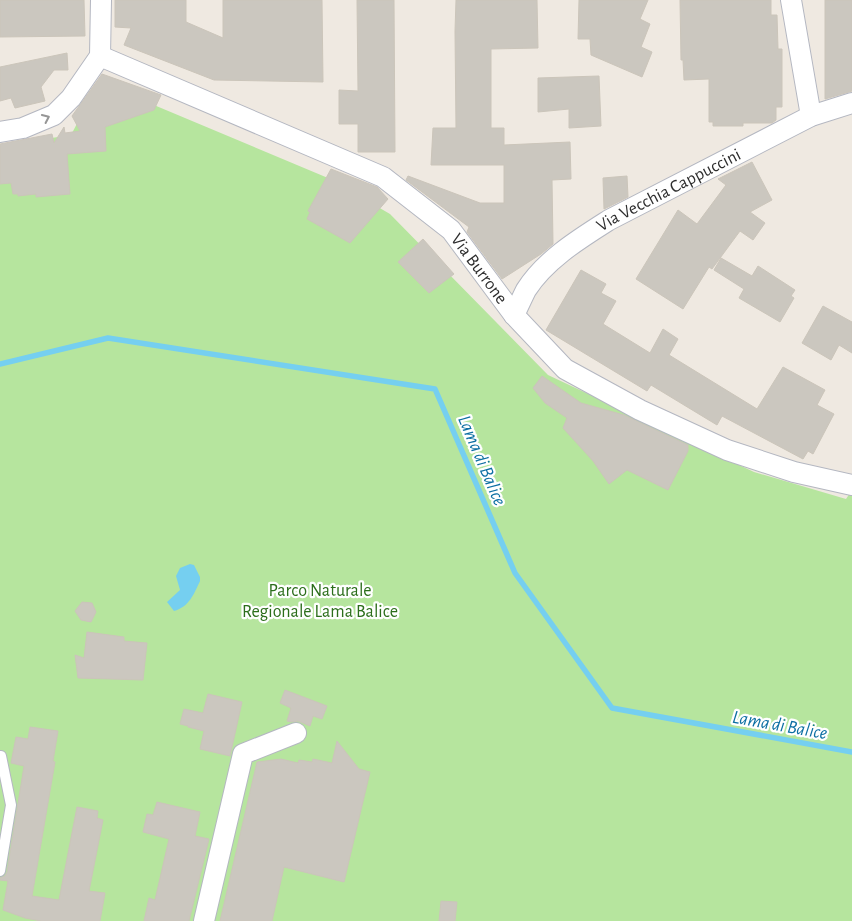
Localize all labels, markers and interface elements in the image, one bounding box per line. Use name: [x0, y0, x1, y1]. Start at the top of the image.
one-way arrow: [41, 114, 50, 124]
street label: Via Vecchia Cappuccini: [594, 146, 744, 235]
street label: Via Burrone: [447, 231, 511, 308]
water label: Lama di Balice: [454, 413, 509, 509]
park label: Parco Naturale Regionale Lama Balice: [242, 582, 398, 621]
water label: Lama di Balice: [731, 708, 829, 743]

